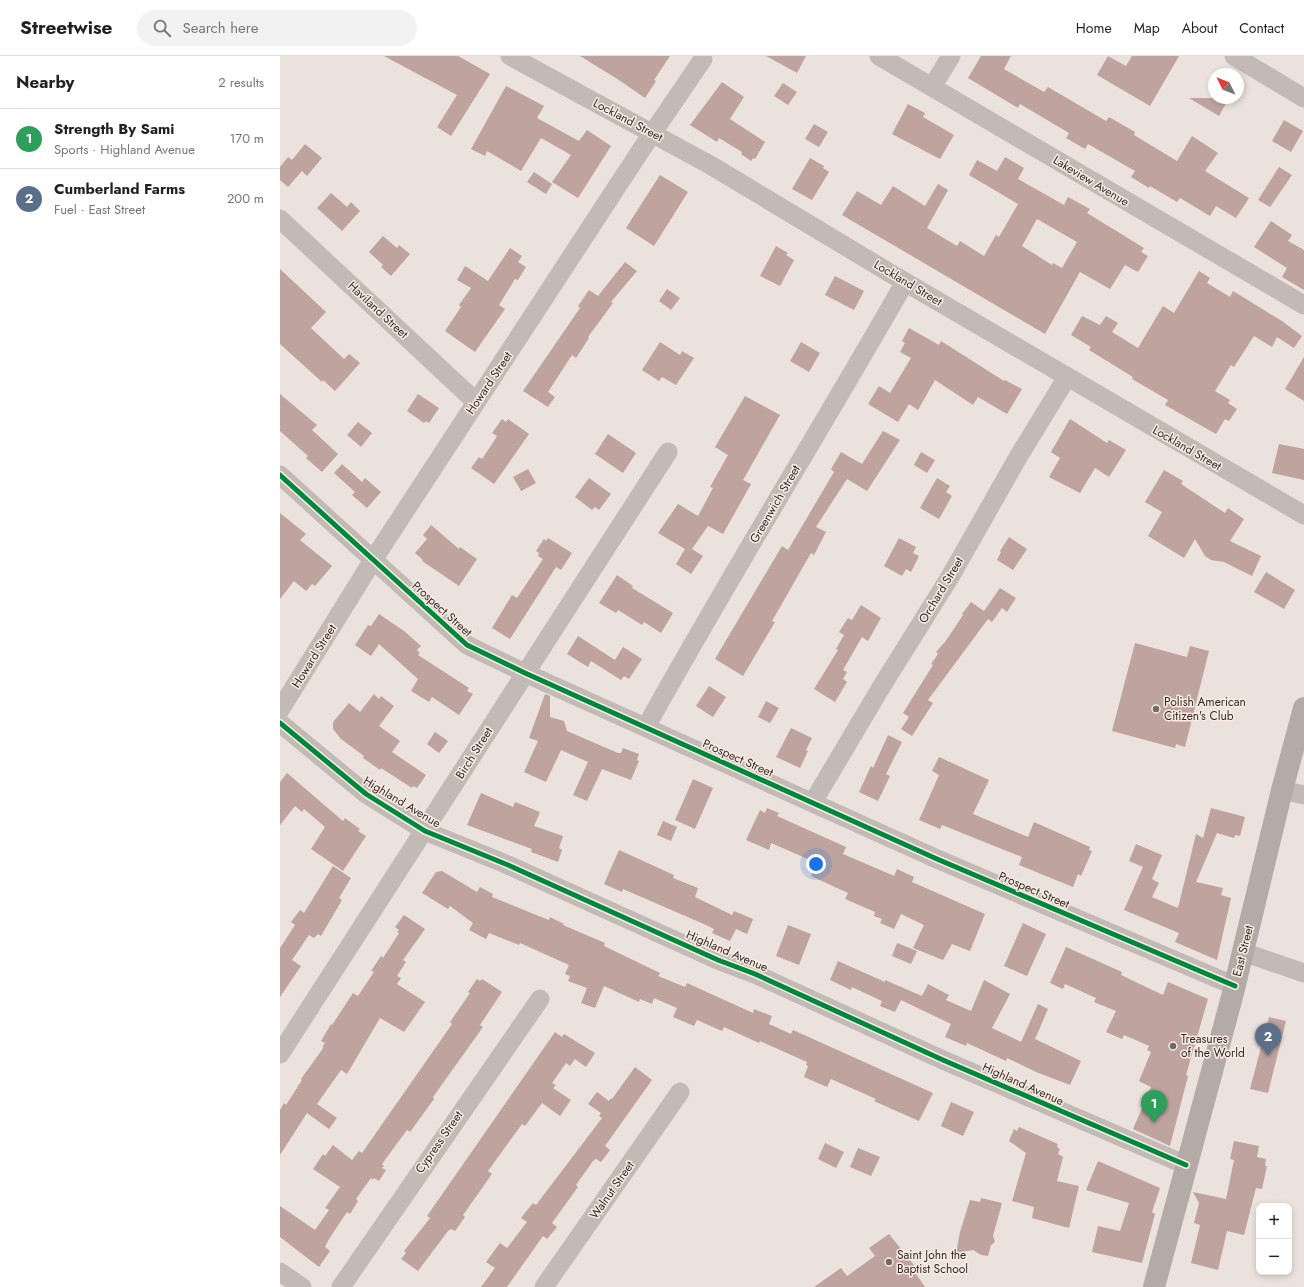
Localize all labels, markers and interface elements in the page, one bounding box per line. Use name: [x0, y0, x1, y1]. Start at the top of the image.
search box: [137, 10, 417, 46]
text: Streetwise: [20, 14, 113, 41]
icon: search: [151, 17, 173, 39]
text: Search here: [183, 17, 258, 39]
text: Home: [1076, 18, 1112, 38]
text: Map: [1134, 18, 1160, 38]
text: About: [1182, 18, 1217, 38]
text: Contact: [1239, 18, 1284, 38]
north arrow: [1208, 68, 1244, 104]
text: Nearby: [16, 70, 74, 94]
text: 2 results: [218, 73, 264, 92]
street label: Lockland Street: [590, 94, 666, 146]
text: Strength By Sami: [54, 118, 174, 140]
text: 1: [26, 129, 32, 148]
text: 170 m: [229, 129, 264, 148]
text: Sports · Highland Avenue: [54, 140, 195, 159]
street label: Lakeview Avenue: [1050, 151, 1132, 211]
text: Cumberland Farms: [54, 178, 185, 200]
text: 2: [25, 189, 33, 208]
text: 200 m: [227, 189, 264, 208]
text: Fuel · East Street: [54, 200, 145, 219]
street label: Lockland Street: [870, 255, 946, 311]
street label: Haviland Street: [344, 277, 412, 343]
street label: Howard Street: [461, 348, 517, 418]
street label: Lockland Street: [1149, 421, 1225, 475]
street label: Greenwich Street: [745, 462, 805, 546]
street label: Orchard Street: [914, 553, 968, 627]
street label: Prospect Street: [408, 577, 476, 641]
street label: Howard Street: [287, 621, 341, 691]
place label: Polish American Citizen's Club: [1164, 693, 1246, 725]
marker: Polish American Citizen's Club: [1151, 704, 1161, 714]
street label: Birch Street: [451, 724, 497, 782]
street label: Prospect Street: [700, 734, 776, 782]
street label: Highland Avenue: [360, 772, 444, 832]
your location: [806, 854, 826, 874]
street label: Prospect Street: [996, 867, 1072, 913]
street label: East Street: [1228, 923, 1258, 979]
street label: Highland Avenue: [683, 926, 771, 976]
pin: 2: [1255, 1023, 1281, 1056]
place label: Treasures of the World: [1181, 1030, 1245, 1062]
marker: Treasures of the World: [1168, 1041, 1178, 1051]
street label: Highland Avenue: [979, 1058, 1067, 1110]
pin: 1: [1141, 1090, 1167, 1123]
street label: Cypress Street: [411, 1107, 467, 1177]
street label: Walnut Street: [585, 1157, 639, 1223]
map controls: [1256, 1203, 1292, 1275]
button: +: [1256, 1203, 1292, 1239]
button: −: [1256, 1239, 1292, 1275]
place label: Saint John the Baptist School: [897, 1246, 968, 1278]
marker: Saint John the Baptist School: [884, 1257, 894, 1267]

